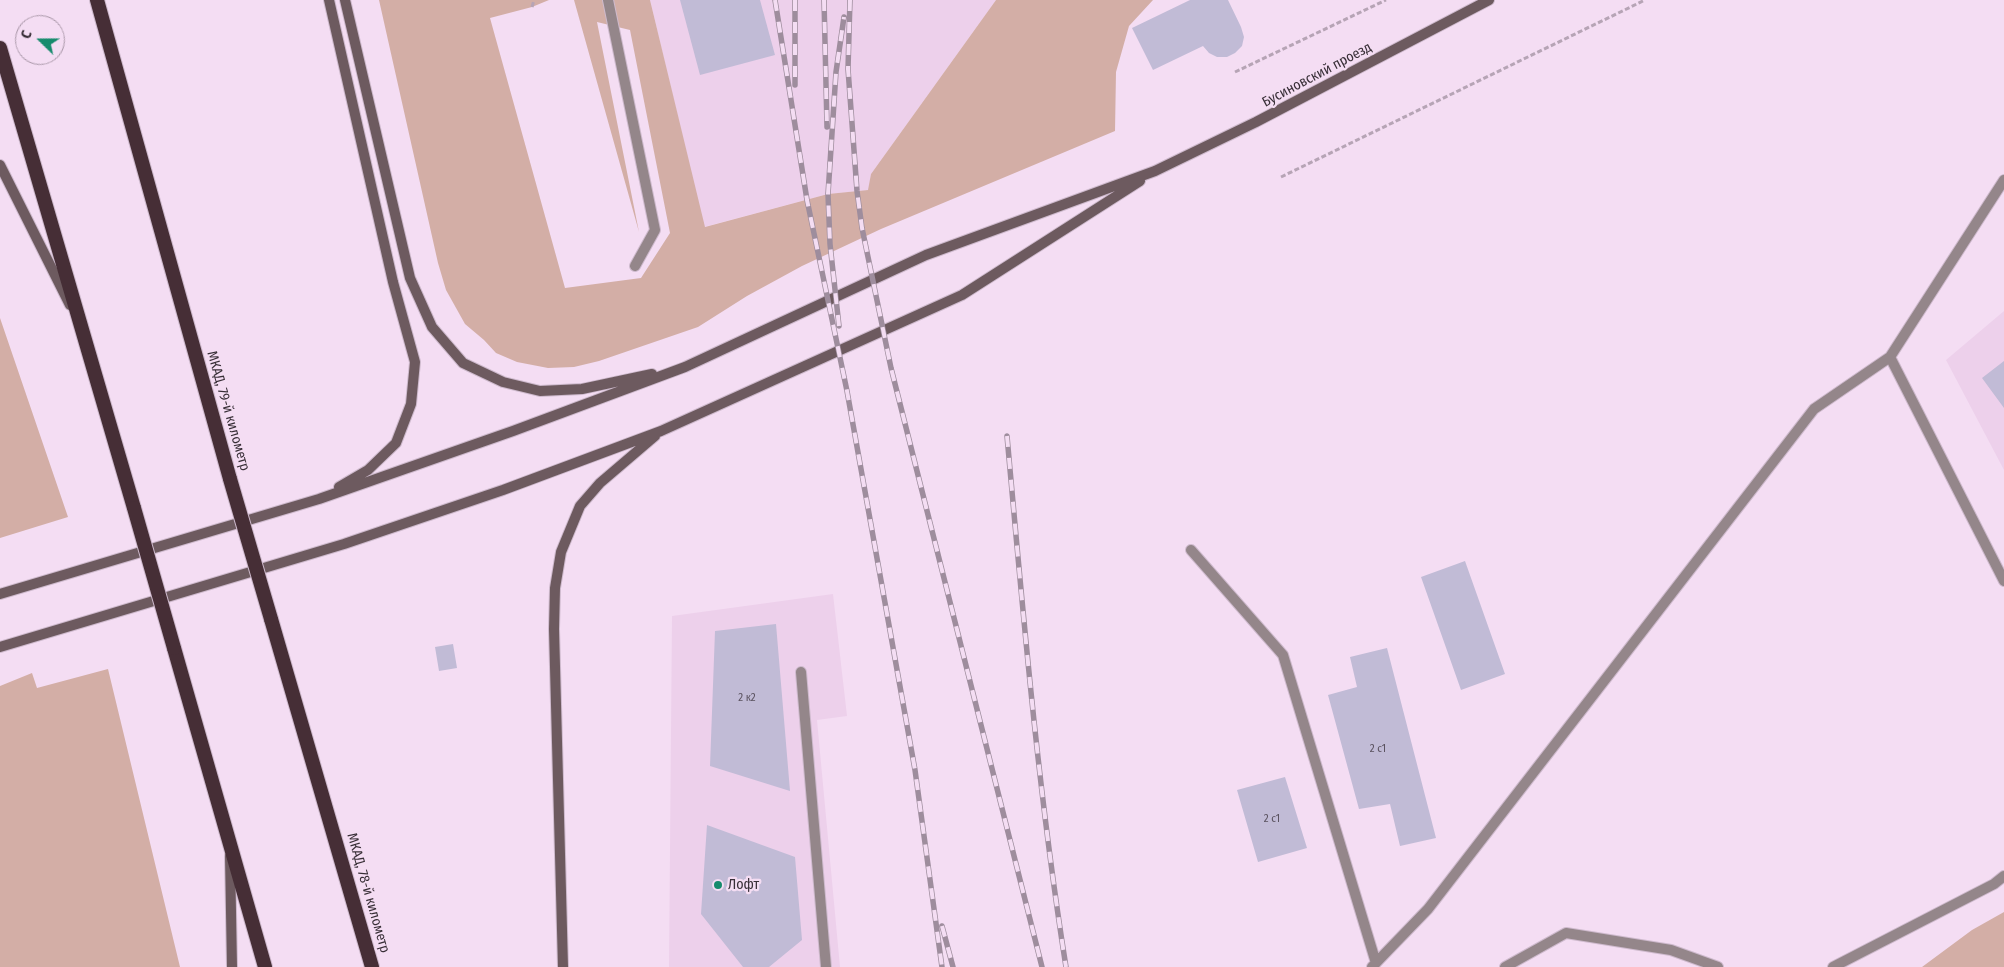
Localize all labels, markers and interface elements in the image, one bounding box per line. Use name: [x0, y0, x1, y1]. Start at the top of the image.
north arrow: [15, 15, 65, 65]
text: С: [17, 28, 36, 41]
street label: Бусиновский проезд: [1259, 39, 1375, 111]
street label: МКАД, 79-й километр: [203, 349, 253, 473]
house number: 2 к2: [738, 691, 756, 705]
house number: 2 с1: [1370, 742, 1386, 756]
house number: 2 с1: [1264, 812, 1280, 826]
street label: МКАД, 78-й километр: [343, 831, 393, 955]
place label: Лофт: [728, 877, 759, 893]
marker: Лофт: [712, 879, 724, 891]

